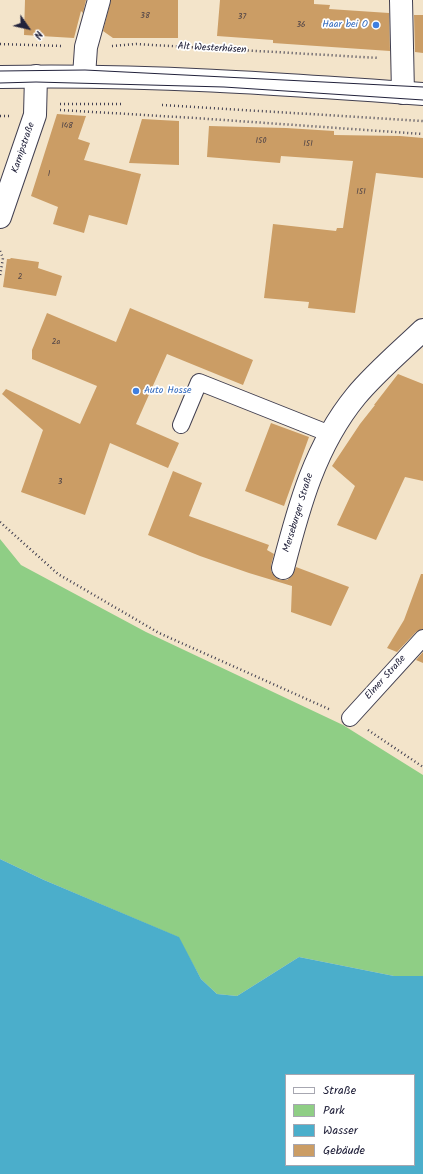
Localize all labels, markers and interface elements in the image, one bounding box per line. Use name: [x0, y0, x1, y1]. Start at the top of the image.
north arrow: [8, 8, 48, 48]
house number: 38: [140, 12, 150, 22]
house number: 37: [238, 13, 246, 23]
place label: Haar bei O: [322, 19, 368, 31]
marker: Haar bei O: [371, 20, 381, 30]
house number: 36: [296, 21, 306, 31]
text: N: [29, 27, 47, 43]
street label: Alt Westerhüsen: [177, 41, 247, 57]
street label: Karnipstraße: [10, 121, 38, 175]
house number: 148: [61, 122, 73, 132]
house number: 150: [256, 137, 266, 147]
house number: 151: [303, 140, 313, 150]
house number: 1: [48, 170, 50, 180]
house number: 151: [356, 188, 366, 198]
house number: 2: [18, 273, 22, 283]
house number: 2a: [52, 338, 60, 348]
place label: Auto Hosse: [144, 385, 192, 397]
marker: Auto Hosse: [131, 386, 141, 396]
street label: Merseburger Straße: [281, 472, 317, 554]
house number: 3: [58, 478, 62, 488]
street label: Elmer Straße: [363, 653, 409, 703]
legend: [285, 1074, 415, 1166]
text: Straße: [323, 1081, 356, 1100]
text: Park: [323, 1101, 345, 1120]
text: Wasser: [323, 1121, 358, 1140]
text: Gebäude: [323, 1141, 365, 1160]

